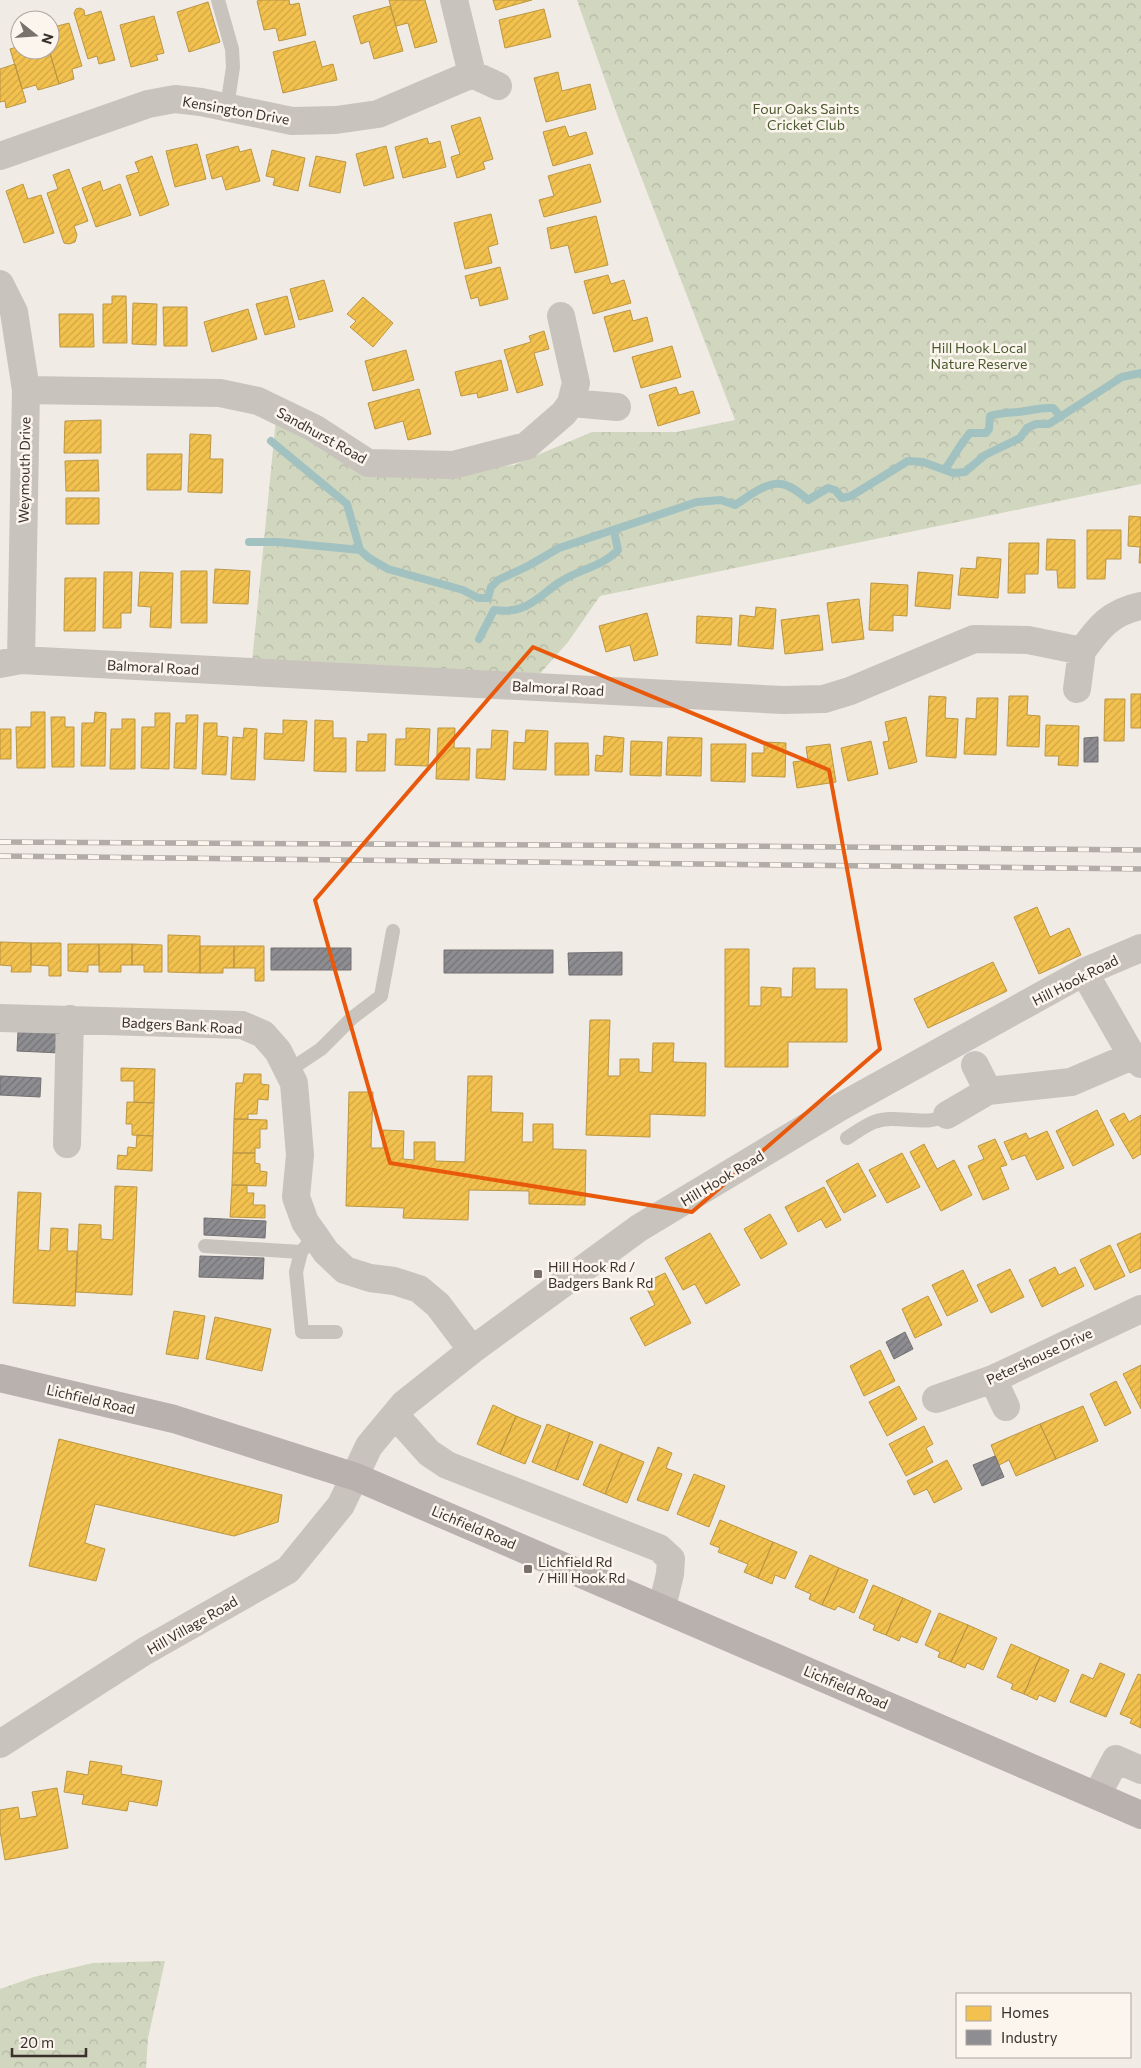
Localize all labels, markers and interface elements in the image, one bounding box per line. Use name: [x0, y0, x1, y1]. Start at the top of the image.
north arrow: [10, 10, 60, 60]
text: N: [38, 31, 58, 46]
street label: Kensington Drive: [181, 92, 291, 128]
park label: Four Oaks Saints Cricket Club: [753, 100, 859, 133]
park label: Hill Hook Local Nature Reserve: [931, 339, 1027, 372]
street label: Sandhurst Road: [274, 403, 370, 467]
street label: Weymouth Drive: [15, 417, 33, 523]
street label: Balmoral Road: [107, 656, 199, 678]
street label: Balmoral Road: [512, 677, 604, 699]
street label: Hill Hook Road: [1029, 951, 1121, 1009]
street label: Badgers Bank Road: [121, 1013, 243, 1037]
street label: Hill Hook Road: [677, 1146, 767, 1210]
place label: Hill Hook Rd / Badgers Bank Rd: [548, 1258, 653, 1291]
marker: Hill Hook Rd / Badgers Bank Rd: [532, 1268, 544, 1280]
street label: Petershouse Drive: [983, 1324, 1095, 1388]
street label: Lichfield Road: [45, 1381, 137, 1417]
street label: Lichfield Road: [429, 1502, 519, 1552]
place label: Lichfield Rd / Hill Hook Rd: [538, 1553, 625, 1586]
marker: Lichfield Rd / Hill Hook Rd: [522, 1563, 534, 1575]
street label: Hill Village Road: [144, 1592, 240, 1658]
street label: Lichfield Road: [801, 1662, 891, 1712]
legend: [956, 1993, 1131, 2058]
text: Homes: [1001, 2003, 1049, 2021]
scale bar: [12, 2026, 86, 2058]
text: Industry: [1001, 2028, 1058, 2046]
text: 20 m: [20, 2033, 54, 2051]

